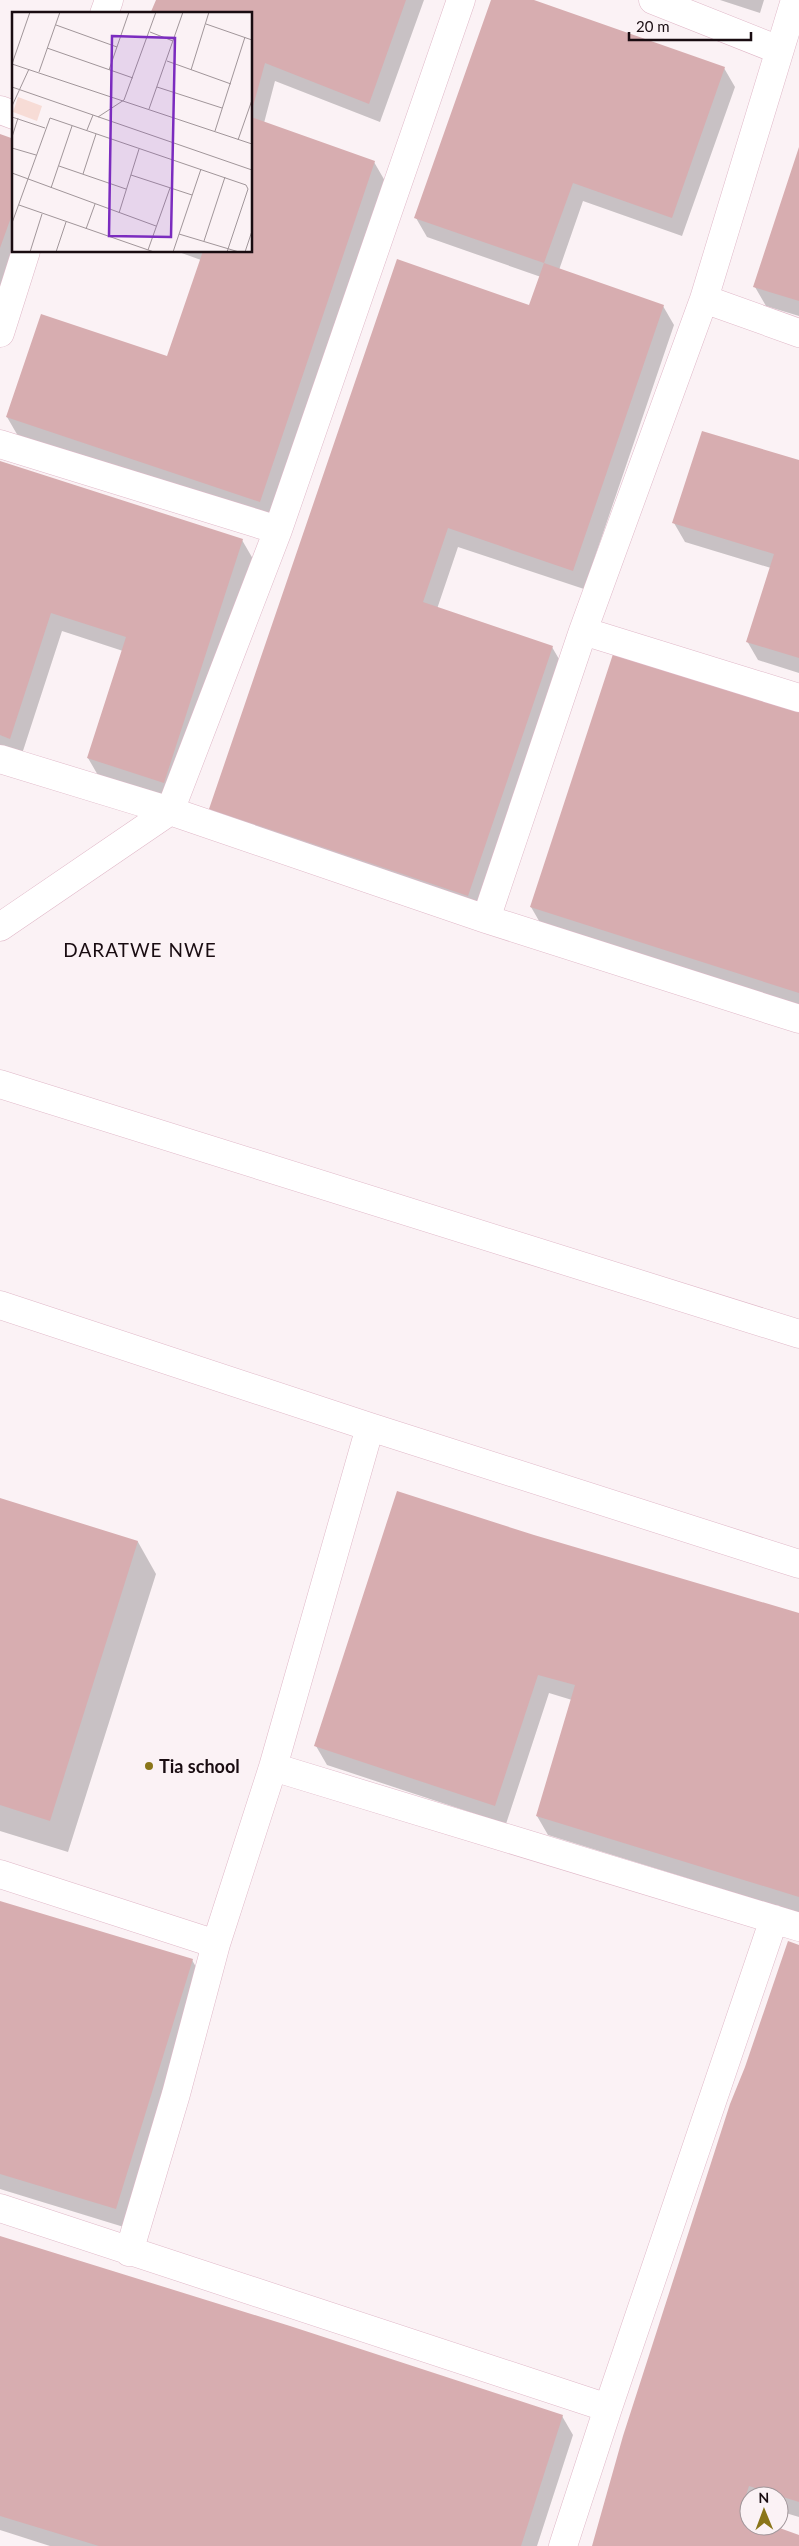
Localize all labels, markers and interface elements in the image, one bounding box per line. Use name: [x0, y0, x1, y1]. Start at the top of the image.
scale bar: [629, 10, 752, 42]
inset map: [12, 12, 252, 252]
text: 20 m: [636, 17, 670, 35]
district label: DARATWE NWE: [63, 938, 217, 961]
place label: Tia school: [159, 1755, 240, 1777]
marker: Tia school: [143, 1760, 155, 1772]
north arrow: [739, 2486, 789, 2536]
text: N: [758, 2489, 769, 2506]

